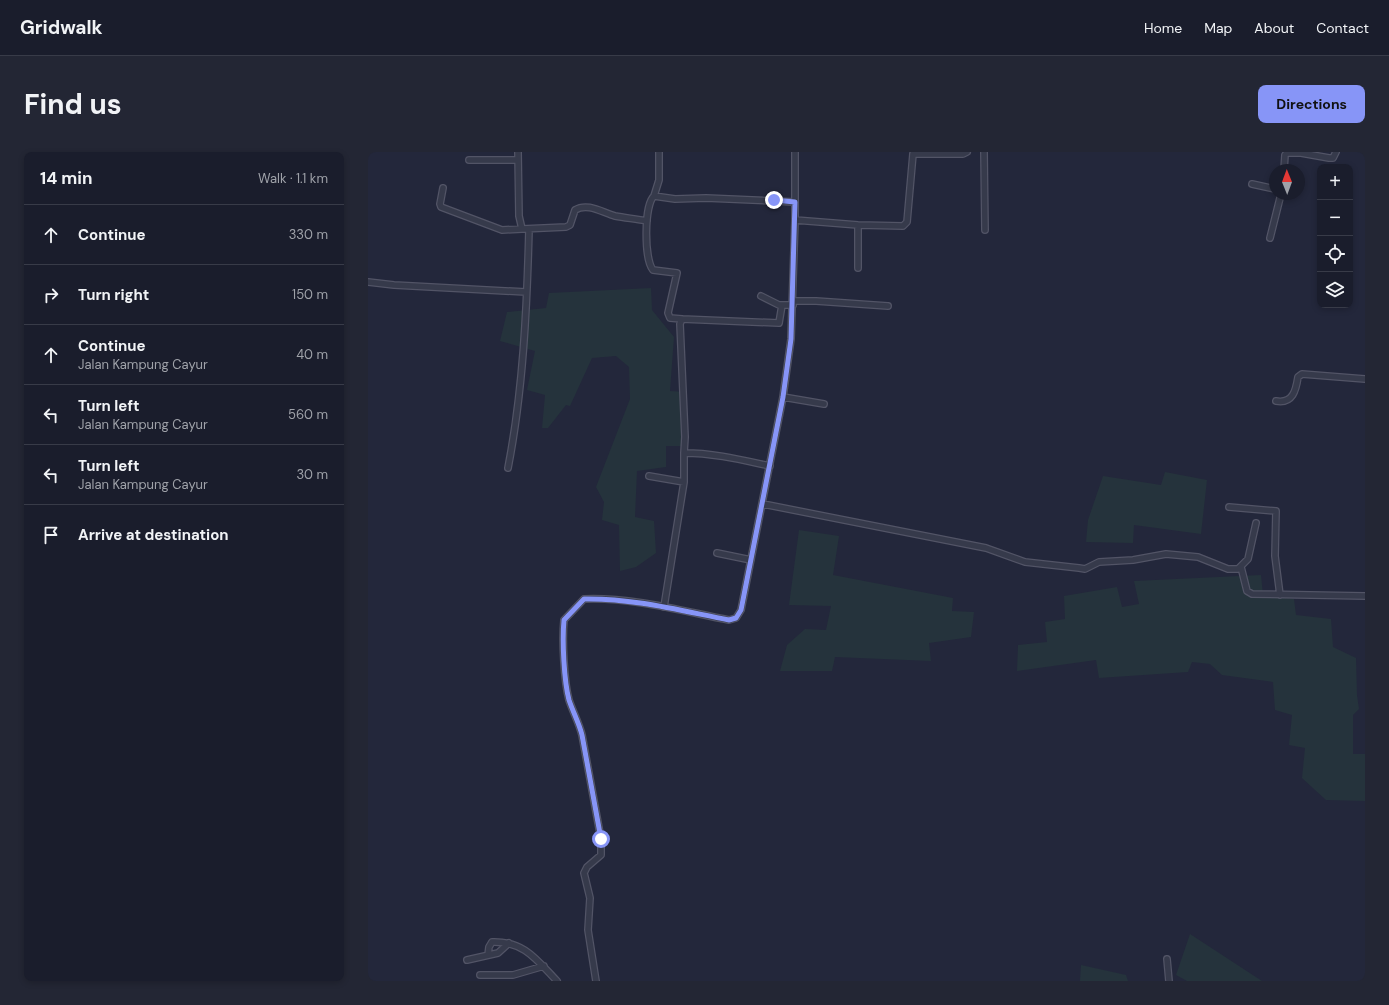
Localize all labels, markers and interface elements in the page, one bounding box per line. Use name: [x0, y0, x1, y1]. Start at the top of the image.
text: Gridwalk: [20, 15, 102, 40]
text: Home: [1144, 19, 1182, 37]
text: Map: [1204, 19, 1232, 37]
text: About: [1254, 19, 1294, 37]
text: Contact: [1316, 19, 1369, 37]
button: Directions: [1258, 85, 1365, 123]
text: Find us: [24, 86, 122, 123]
north arrow: [1269, 164, 1305, 200]
map controls: [1317, 164, 1353, 308]
button: +: [1317, 164, 1353, 200]
text: 14 min: [40, 167, 92, 189]
text: Walk · 1.1 km: [258, 170, 328, 187]
route end: [765, 191, 783, 209]
button: −: [1317, 200, 1353, 236]
icon: ahead: [40, 224, 62, 246]
text: Continue: [78, 225, 146, 245]
text: 330 m: [289, 226, 328, 243]
button: locate: [1317, 236, 1353, 272]
button: layers: [1317, 272, 1353, 308]
icon: right: [40, 284, 62, 306]
text: Turn right: [78, 285, 149, 305]
text: 150 m: [292, 286, 328, 303]
text: Continue: [78, 336, 146, 356]
icon: ahead: [40, 344, 62, 366]
text: 40 m: [296, 346, 328, 363]
text: Jalan Kampung Cayur: [78, 356, 208, 373]
text: Turn left: [78, 396, 139, 416]
icon: left: [40, 404, 62, 426]
text: 560 m: [288, 406, 328, 423]
text: Jalan Kampung Cayur: [78, 416, 208, 433]
text: Turn left: [78, 456, 139, 476]
icon: left: [40, 464, 62, 486]
text: 30 m: [296, 466, 328, 483]
text: Jalan Kampung Cayur: [78, 476, 208, 493]
icon: arrive: [40, 524, 62, 546]
text: Arrive at destination: [78, 525, 229, 545]
route start: [592, 830, 610, 848]

